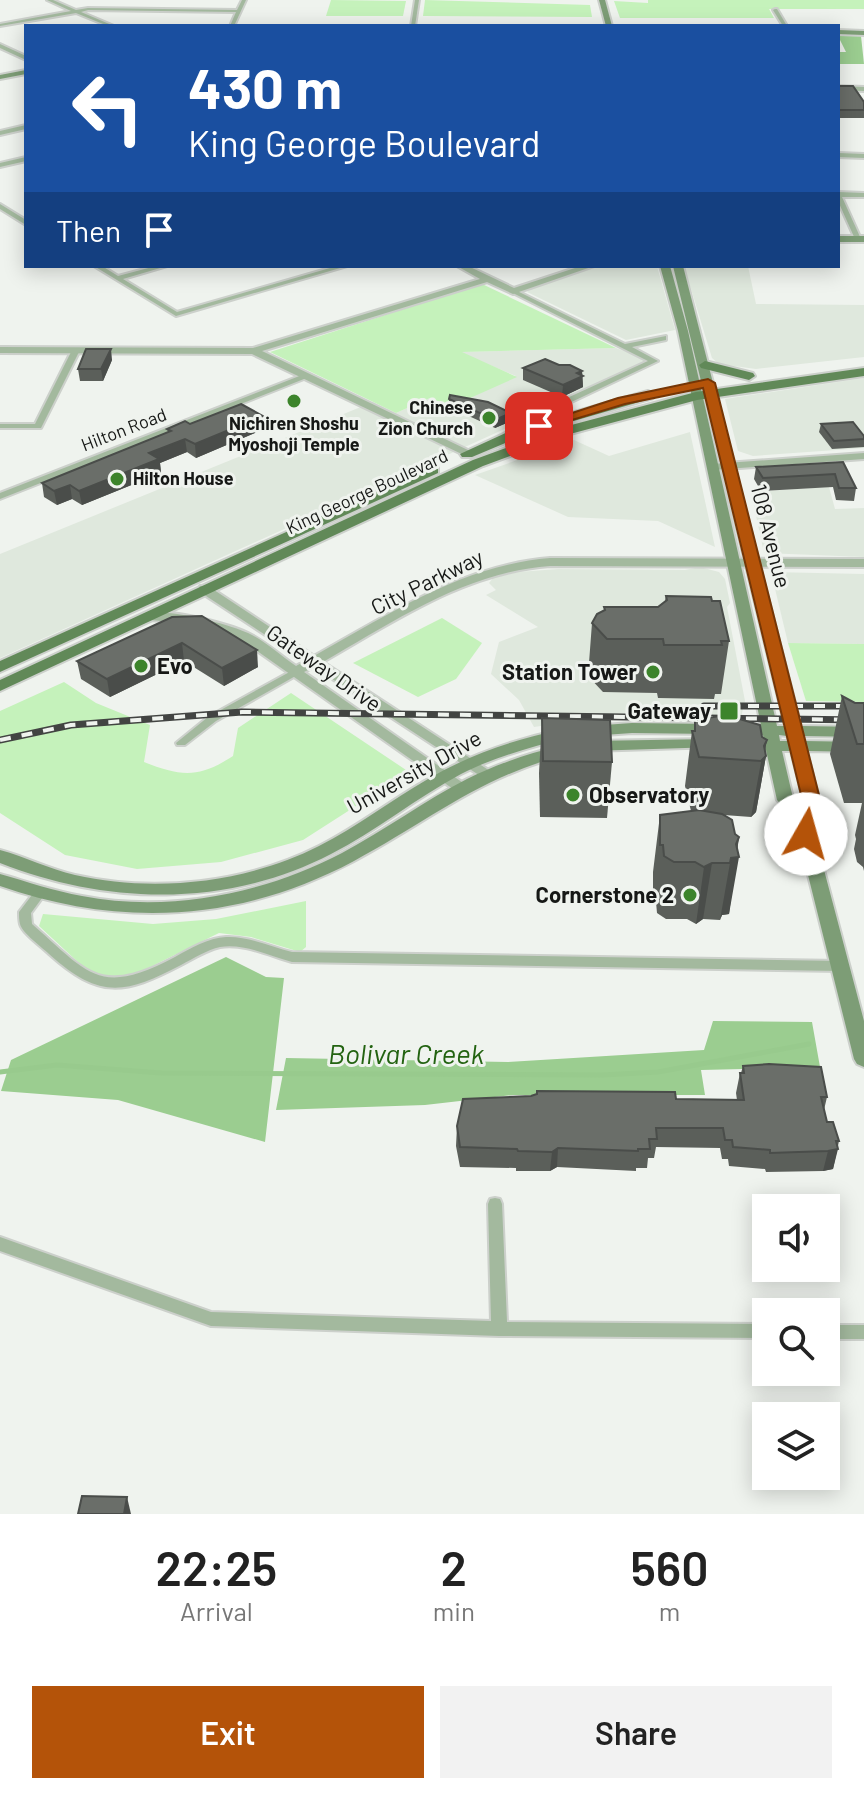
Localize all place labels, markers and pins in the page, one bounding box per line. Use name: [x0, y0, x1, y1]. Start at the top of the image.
marker: Nichiren Shoshu Myoshoji Temple: [285, 392, 303, 410]
pin: [505, 392, 573, 460]
place label: Chinese Zion Church: [378, 396, 473, 439]
marker: Chinese Zion Church: [480, 409, 498, 427]
place label: Nichiren Shoshu Myoshoji Temple: [228, 412, 360, 455]
place label: Hilton House: [133, 467, 234, 489]
marker: Hilton House: [108, 470, 126, 488]
place label: Evo: [157, 652, 193, 678]
marker: Evo: [132, 657, 150, 675]
place label: Station Tower: [502, 658, 638, 684]
marker: Station Tower: [644, 663, 662, 681]
place label: Gateway: [628, 697, 711, 723]
marker: Gateway: [718, 700, 740, 722]
place label: Observatory: [589, 781, 709, 807]
marker: Observatory: [564, 786, 582, 804]
place label: Cornerstone 2: [536, 881, 674, 907]
marker: Cornerstone 2: [681, 886, 699, 904]

